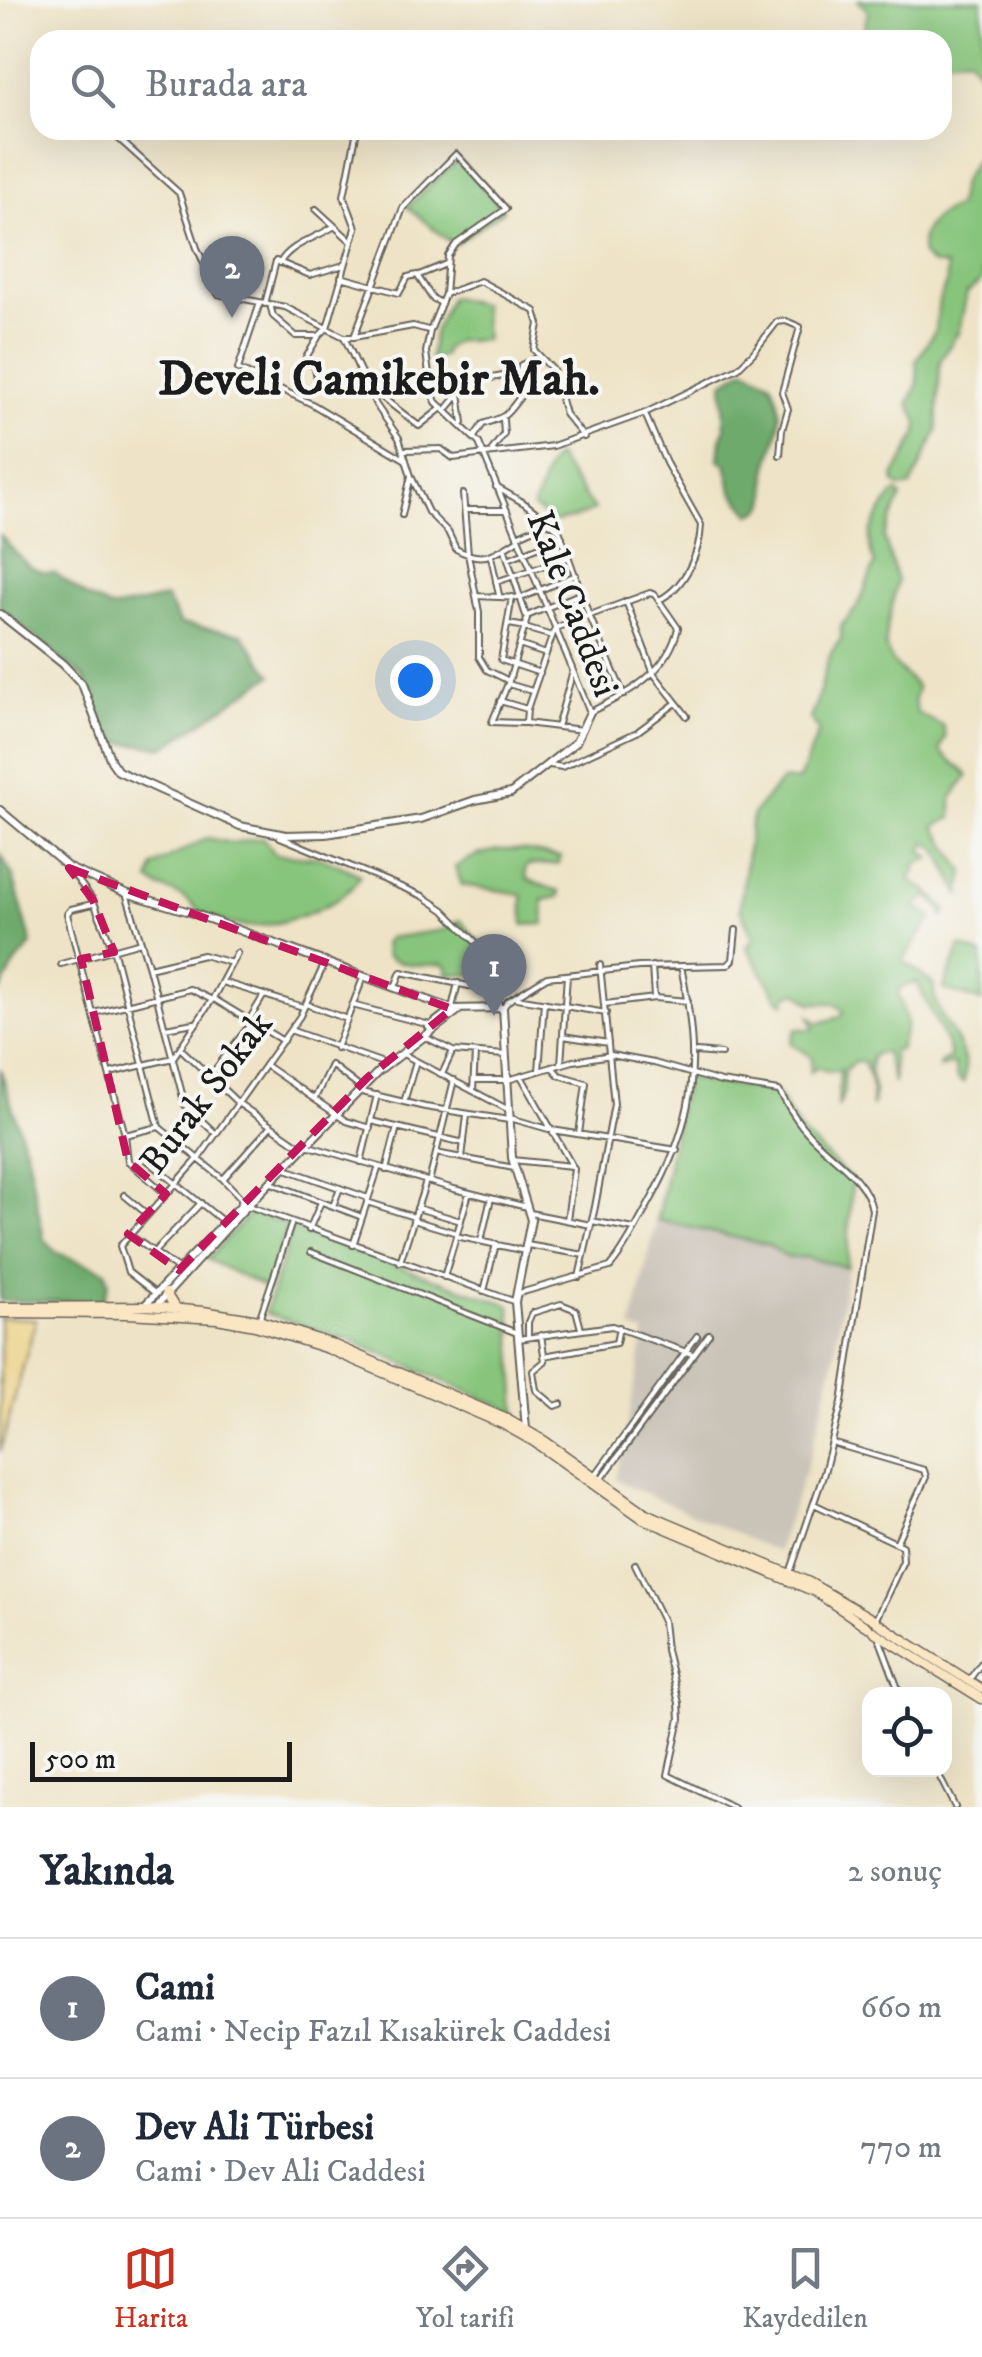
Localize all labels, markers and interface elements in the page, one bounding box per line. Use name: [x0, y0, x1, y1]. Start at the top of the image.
search box: [30, 30, 952, 140]
icon: search: [65, 58, 120, 113]
text: Burada ara: [145, 61, 307, 109]
pin: 2: [200, 236, 264, 318]
district label: Develi Camikebir Mah.: [158, 350, 600, 410]
street label: Kale Caddesi: [515, 504, 629, 704]
your location: [390, 655, 441, 706]
pin: 1: [462, 934, 526, 1016]
street label: Burak Sokak: [130, 1002, 284, 1184]
map controls: [862, 1687, 952, 1777]
button: locate: [862, 1687, 952, 1777]
scale bar: [30, 1737, 292, 1782]
text: 500 m: [45, 1742, 116, 1777]
text: Yakında: [40, 1846, 174, 1898]
text: 2 sonuç: [847, 1852, 942, 1892]
text: Cami: [135, 1964, 215, 2012]
text: 1: [67, 1988, 78, 2028]
text: 660 m: [861, 1988, 942, 2028]
text: Cami · Necip Fazıl Kısakürek Caddesi: [135, 2012, 611, 2052]
text: Dev Ali Türbesi: [135, 2104, 374, 2152]
text: 2: [65, 2128, 80, 2168]
text: 770 m: [860, 2128, 942, 2168]
text: Cami · Dev Ali Caddesi: [135, 2152, 426, 2192]
tab: Harita: [114, 2241, 188, 2336]
tab: Yol tarifi: [416, 2241, 514, 2336]
tab: Kaydedilen: [742, 2241, 868, 2336]

